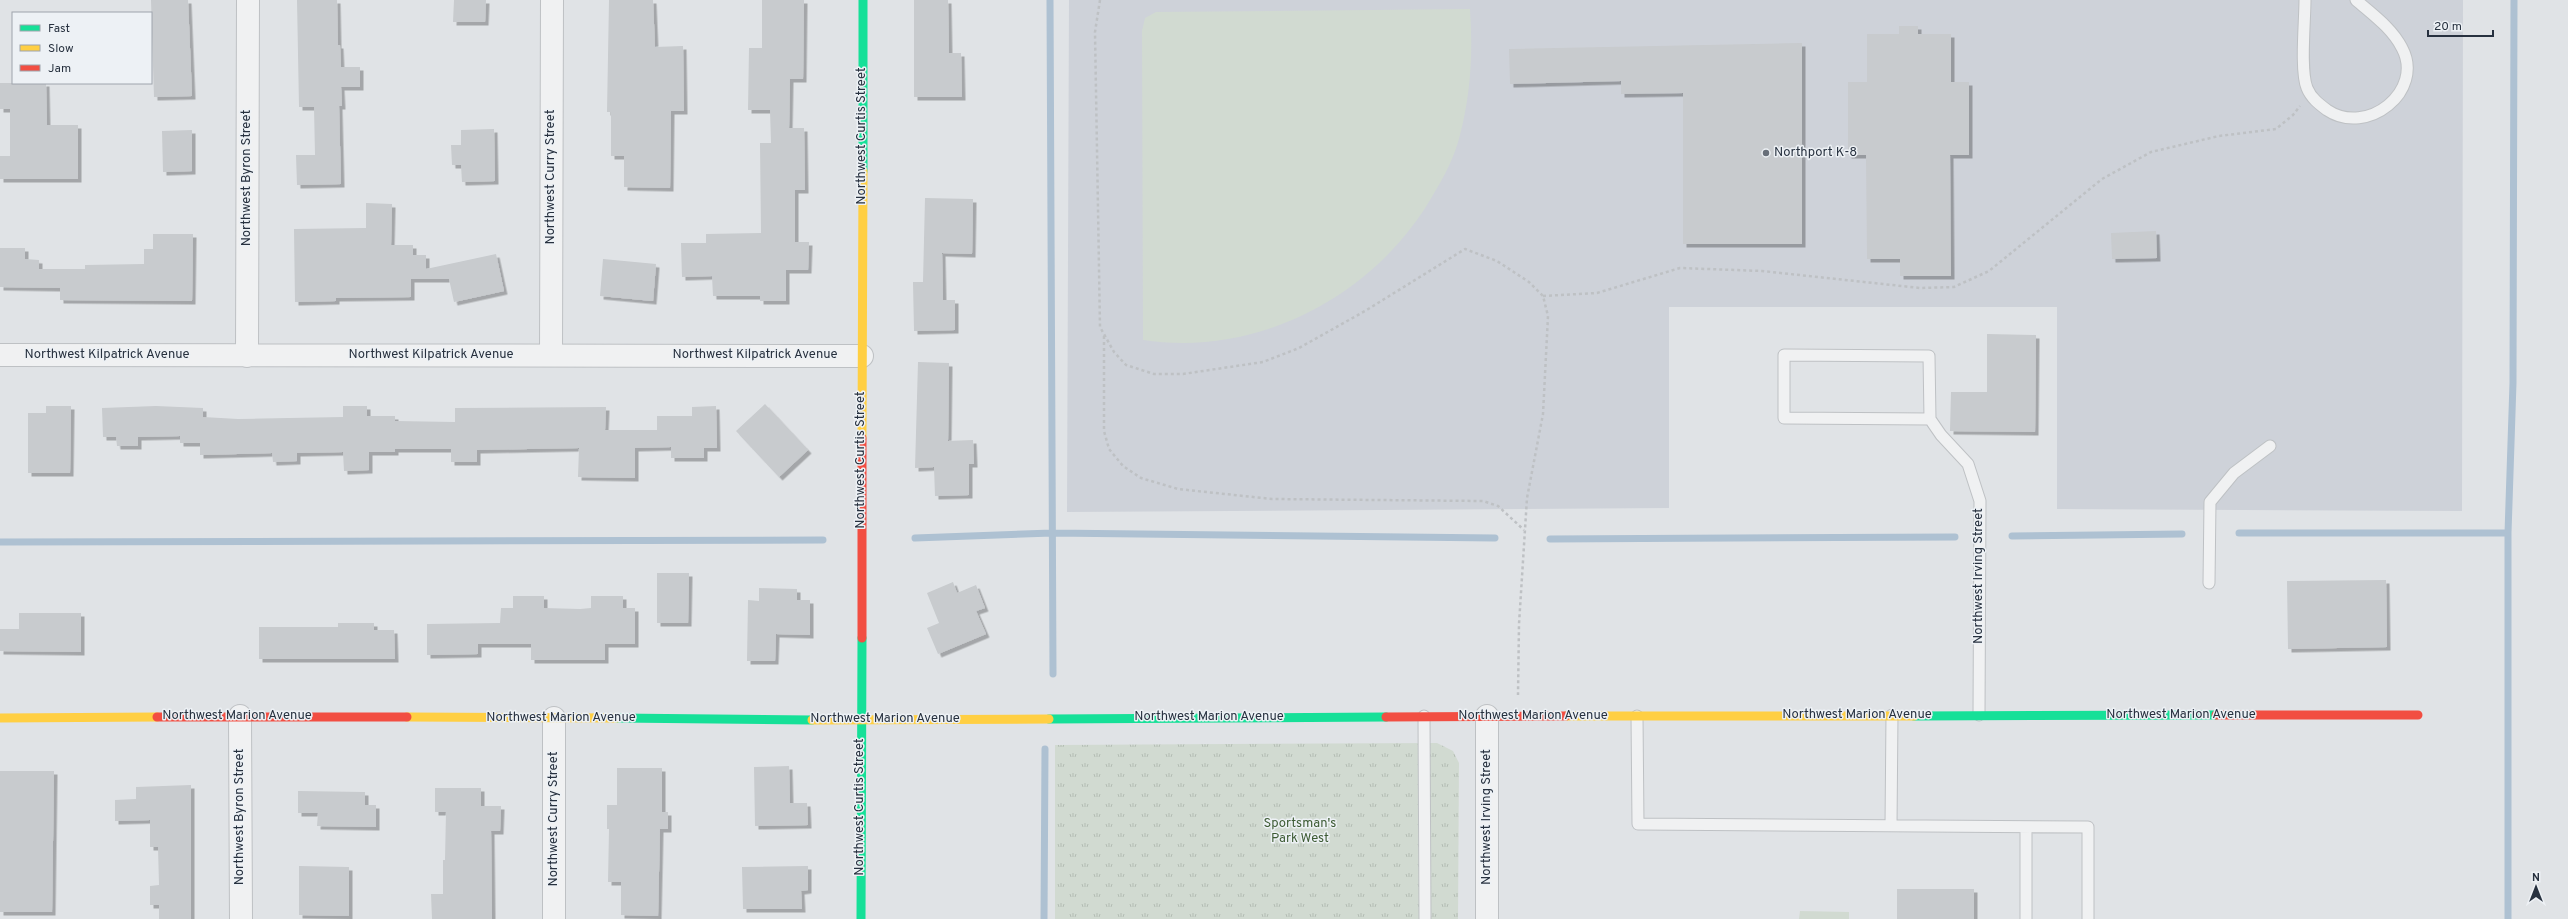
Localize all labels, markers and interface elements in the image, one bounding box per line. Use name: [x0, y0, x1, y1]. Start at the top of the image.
legend: [12, 12, 152, 84]
scale bar: [2428, 12, 2493, 38]
text: 20 m: [2434, 19, 2462, 35]
text: Fast: [48, 21, 70, 37]
text: Slow: [48, 41, 74, 57]
text: Jam: [48, 61, 71, 77]
street label: Northwest Curtis Street: [854, 67, 870, 205]
street label: Northwest Curry Street: [543, 109, 559, 245]
street label: Northwest Byron Street: [239, 110, 255, 246]
place label: Northport K-8: [1774, 145, 1857, 161]
marker: Northport K-8: [1761, 148, 1771, 158]
street label: Northwest Kilpatrick Avenue: [24, 347, 190, 363]
street label: Northwest Kilpatrick Avenue: [348, 347, 514, 363]
street label: Northwest Kilpatrick Avenue: [672, 347, 838, 363]
street label: Northwest Curtis Street: [853, 391, 869, 529]
street label: Northwest Irving Street: [1971, 508, 1987, 644]
street label: Northwest Marion Avenue: [1782, 707, 1932, 723]
street label: Northwest Marion Avenue: [2106, 707, 2256, 723]
street label: Northwest Marion Avenue: [162, 708, 312, 724]
street label: Northwest Marion Avenue: [1458, 708, 1608, 724]
street label: Northwest Marion Avenue: [1134, 709, 1284, 725]
street label: Northwest Marion Avenue: [486, 710, 636, 726]
street label: Northwest Marion Avenue: [810, 711, 960, 727]
street label: Northwest Curtis Street: [852, 738, 868, 876]
street label: Northwest Byron Street: [232, 749, 248, 885]
street label: Northwest Irving Street: [1479, 749, 1495, 885]
street label: Northwest Curry Street: [546, 751, 562, 887]
park label: Sportsman's Park West: [1264, 816, 1336, 847]
north arrow: [2516, 867, 2556, 907]
text: N: [2532, 871, 2540, 885]

